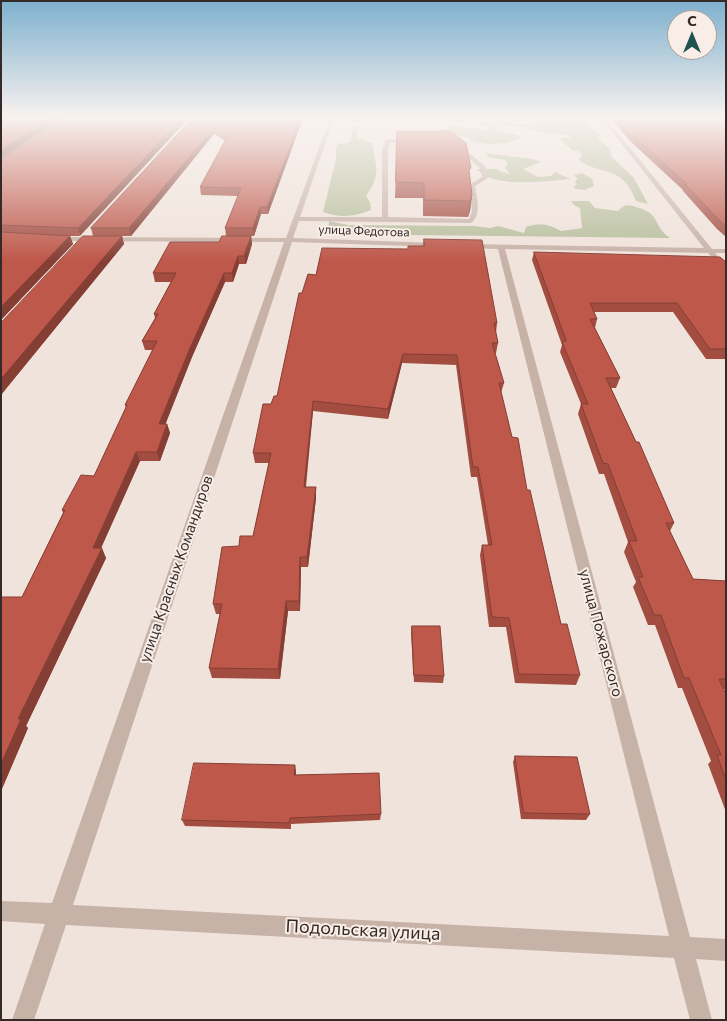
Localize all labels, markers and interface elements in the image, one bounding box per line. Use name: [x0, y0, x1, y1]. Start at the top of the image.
north arrow: [667, 10, 717, 60]
text: С: [687, 12, 697, 29]
street label: улица Федотова: [318, 222, 410, 240]
street label: улица Красных Командиров: [135, 473, 217, 665]
street label: улица Пожарского: [575, 567, 627, 699]
street label: Подольская улица: [285, 915, 441, 945]

